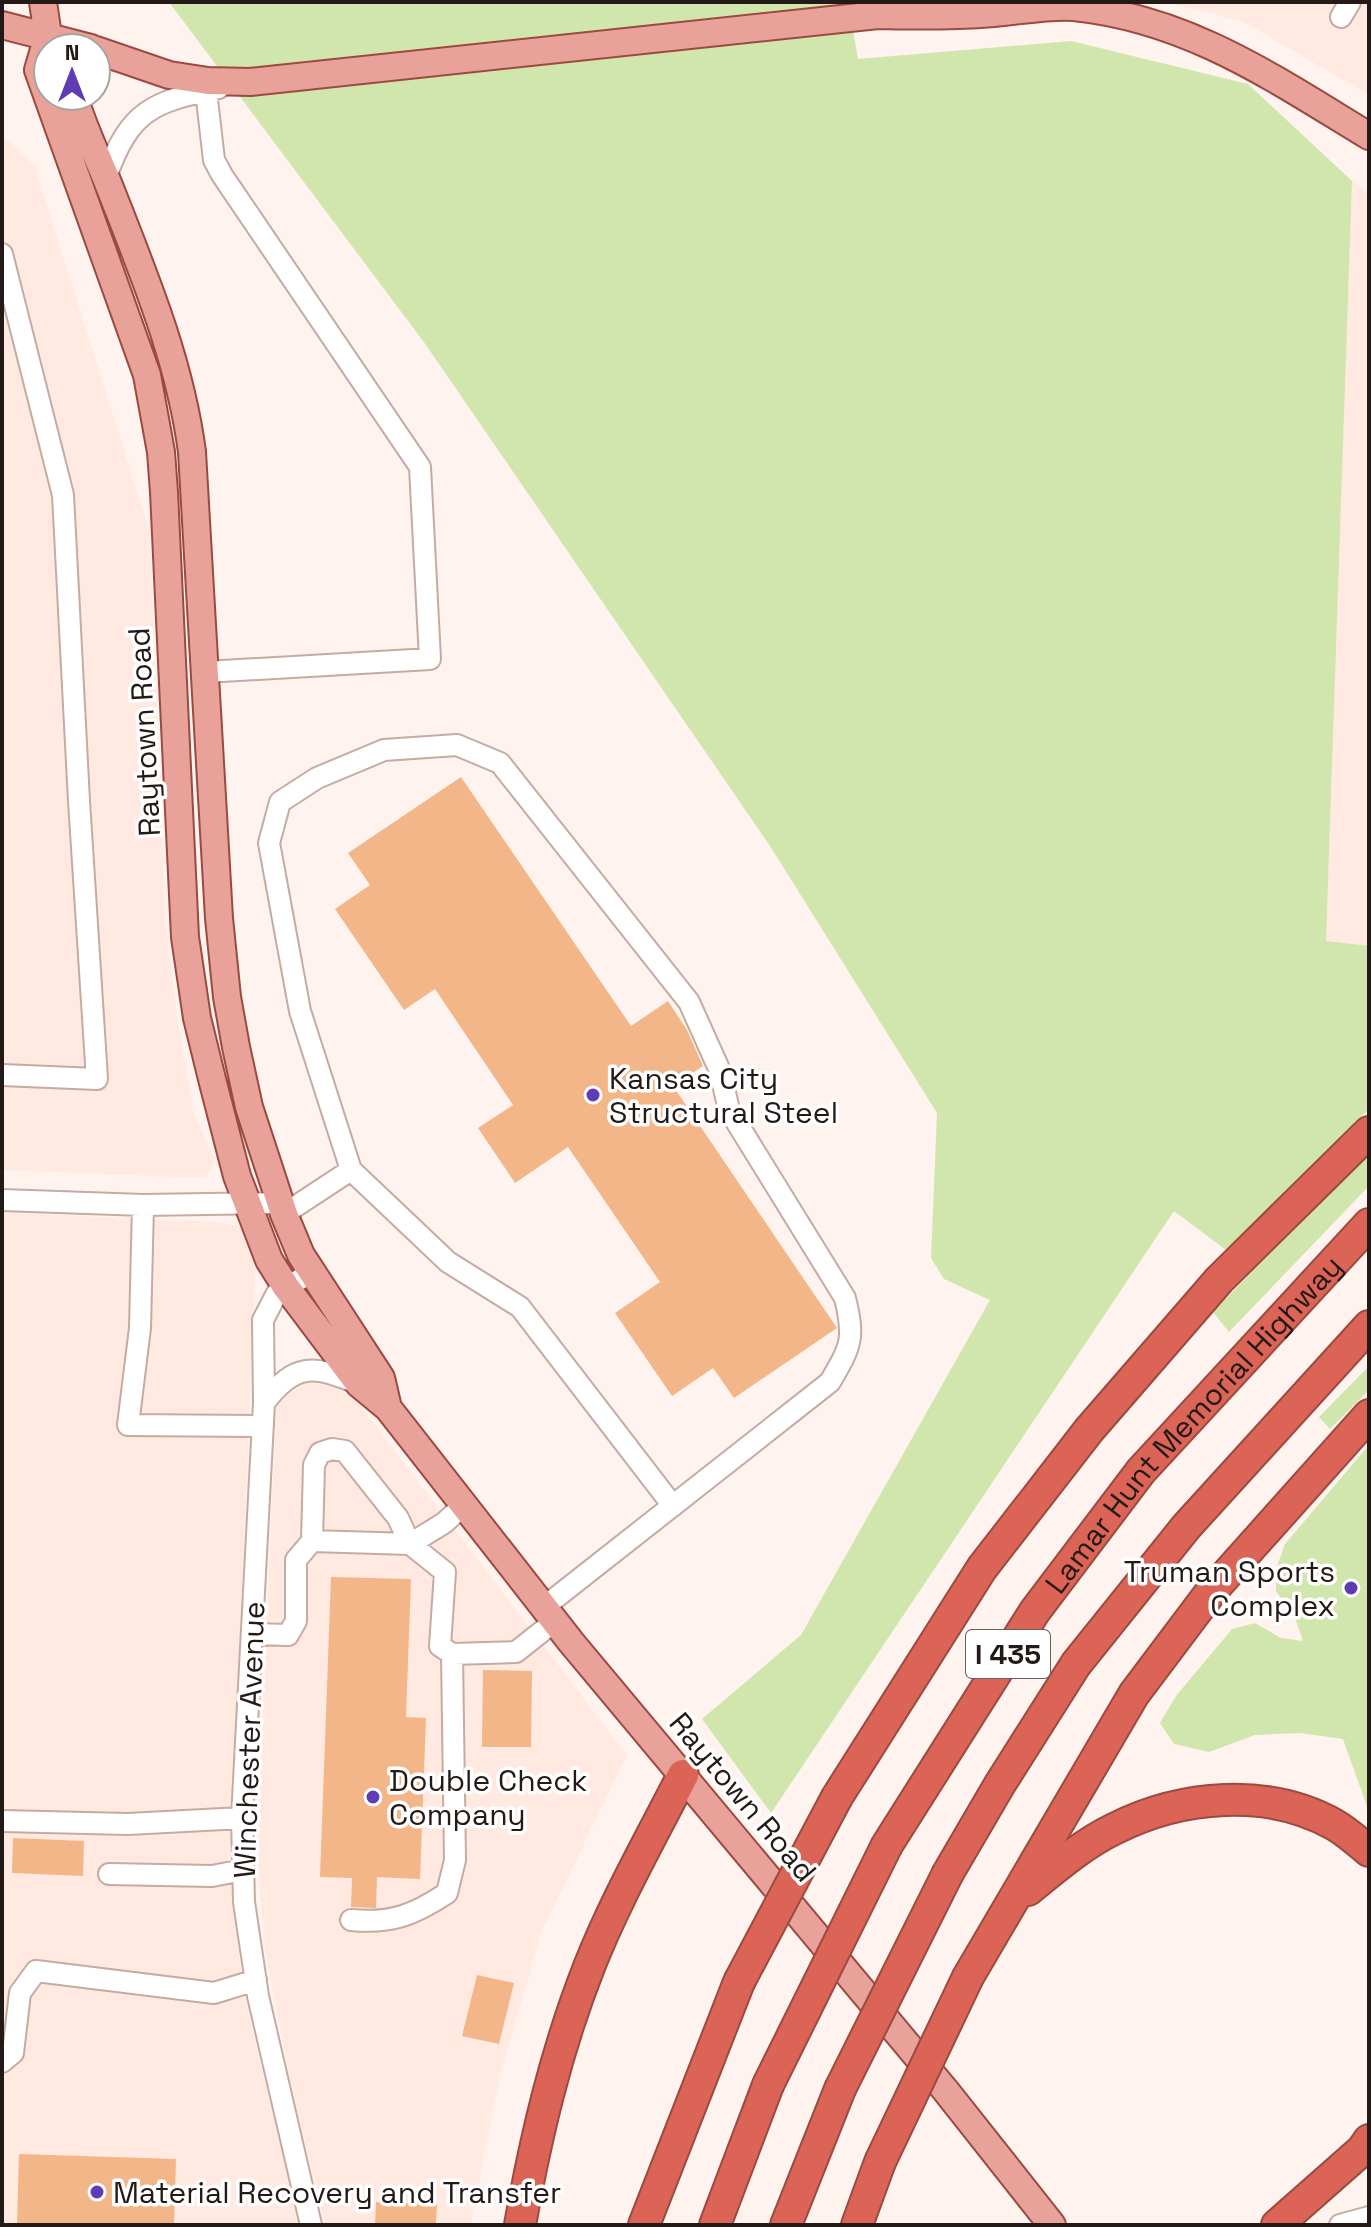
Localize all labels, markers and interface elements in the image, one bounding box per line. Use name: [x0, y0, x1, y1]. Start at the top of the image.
north arrow: [32, 32, 112, 112]
text: N: [65, 38, 79, 66]
street label: Raytown Road: [119, 626, 169, 838]
place label: Kansas City Structural Steel: [609, 1059, 838, 1132]
marker: Kansas City Structural Steel: [584, 1086, 602, 1104]
street label: Lamar Hunt Memorial Highway: [1036, 1247, 1350, 1601]
place label: Truman Sports Complex: [1124, 1552, 1335, 1625]
marker: Truman Sports Complex: [1342, 1579, 1360, 1597]
street label: Winchester Avenue: [225, 1601, 273, 1879]
road number: I 435: [966, 1630, 1050, 1678]
street label: Raytown Road: [661, 1704, 825, 1890]
place label: Double Check Company: [389, 1761, 587, 1834]
marker: Double Check Company: [364, 1788, 382, 1806]
place label: Material Recovery and Transfer: [113, 2173, 561, 2212]
marker: Material Recovery and Transfer: [88, 2183, 106, 2201]

